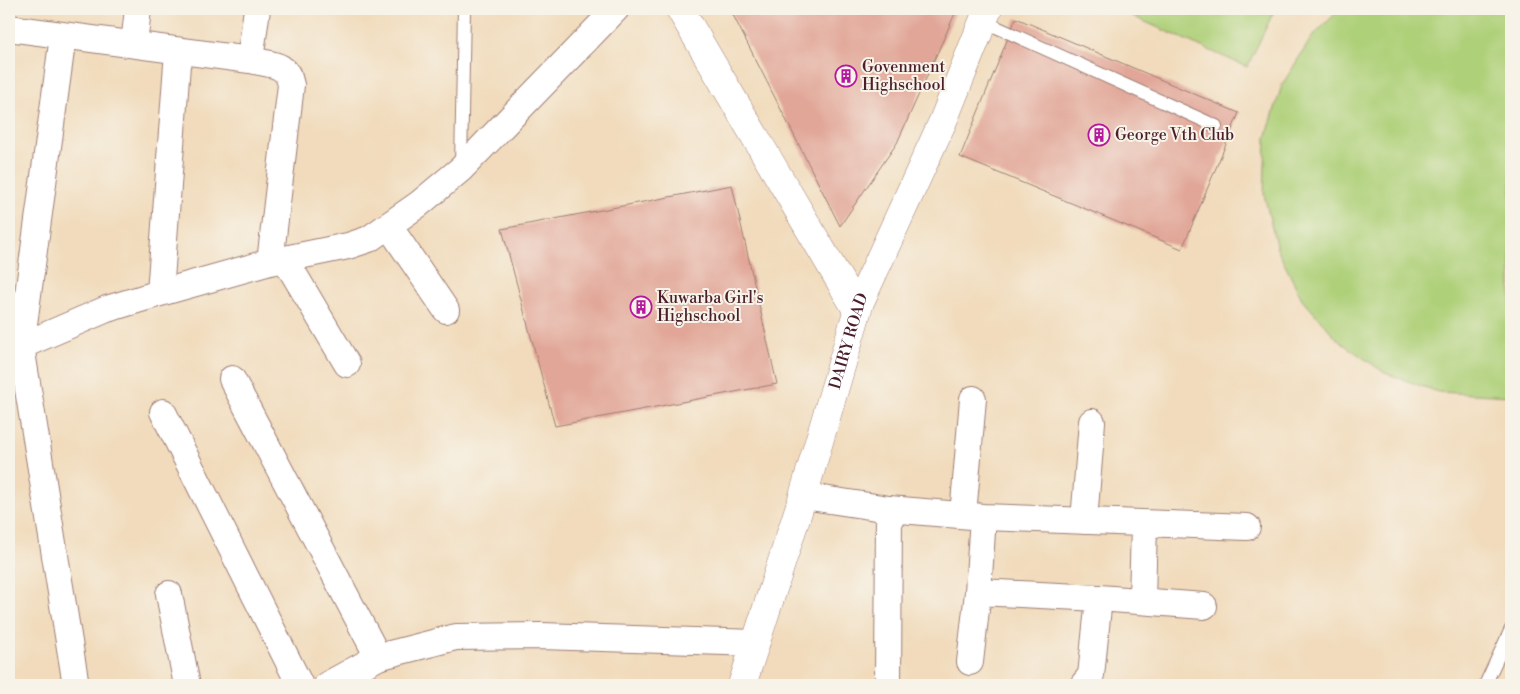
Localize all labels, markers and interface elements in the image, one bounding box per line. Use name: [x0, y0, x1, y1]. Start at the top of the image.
place label: Govenment Highschool: [862, 57, 945, 95]
building icon: Govenment Highschool: [834, 64, 858, 88]
building icon: George Vth Club: [1087, 123, 1111, 147]
place label: George Vth Club: [1115, 125, 1234, 145]
place label: Kuwarba Girl's Highschool: [657, 288, 764, 326]
street label: DAIRY ROAD: [825, 290, 873, 392]
building icon: Kuwarba Girl's Highschool: [629, 295, 653, 319]

